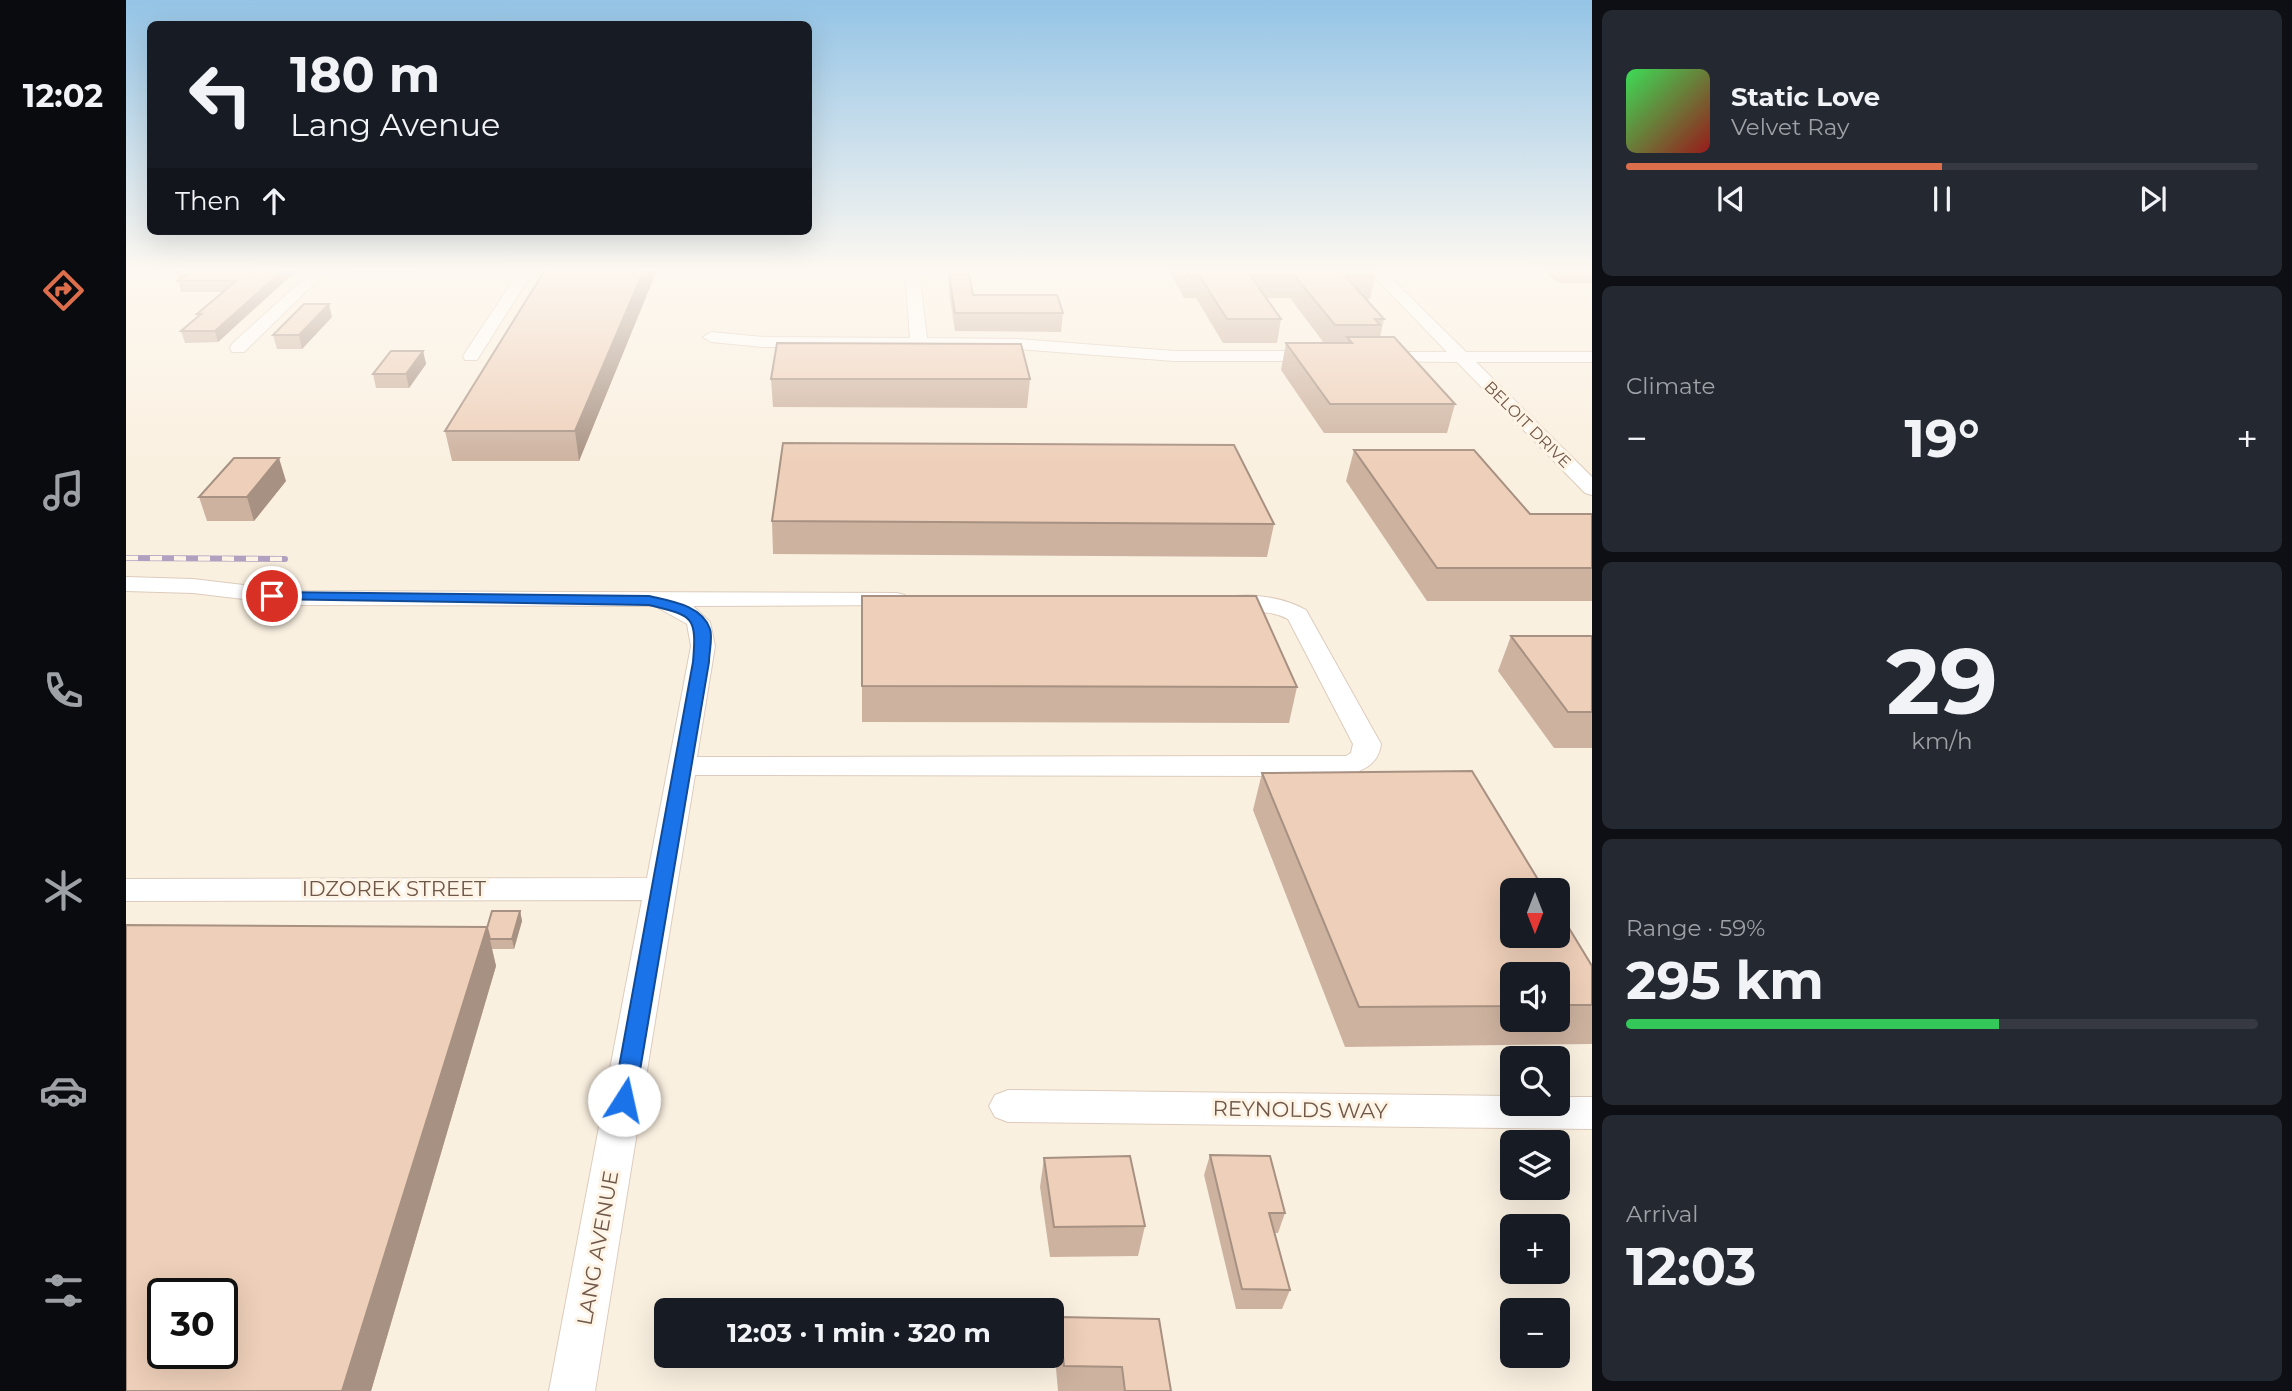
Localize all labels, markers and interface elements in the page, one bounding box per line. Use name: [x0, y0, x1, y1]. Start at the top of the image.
text: 180 m: [290, 45, 440, 104]
icon: left: [175, 49, 266, 140]
text: 12:02: [23, 76, 103, 115]
text: Static Love: [1731, 81, 1880, 113]
text: Lang Avenue: [290, 105, 500, 144]
text: Velvet Ray: [1731, 113, 1849, 141]
icon: previous: [1712, 180, 1750, 218]
icon: pause: [1923, 180, 1961, 218]
icon: next: [2134, 180, 2172, 218]
icon: ahead: [255, 182, 293, 220]
text: Then: [175, 185, 241, 217]
icon: directions: [39, 266, 88, 315]
text: Climate: [1626, 372, 1715, 400]
street label: BELOIT DRIVE: [1480, 377, 1575, 472]
text: 19°: [1904, 407, 1980, 470]
text: −: [1626, 415, 1648, 462]
text: +: [2236, 415, 2258, 462]
icon: music: [39, 466, 88, 515]
pin: [242, 566, 302, 626]
icon: arrive: [253, 577, 291, 615]
text: 29: [1886, 626, 1998, 737]
icon: phone: [39, 666, 88, 715]
text: km/h: [1911, 727, 1973, 755]
icon: climate: [39, 866, 88, 915]
street label: IDZOREK STREET: [302, 876, 486, 901]
north arrow: [1500, 878, 1570, 948]
map controls: [1500, 878, 1570, 1368]
text: Range · 59%: [1626, 914, 1765, 942]
text: 295 km: [1626, 949, 1824, 1012]
button: sound: [1500, 962, 1570, 1032]
button: search: [1500, 1046, 1570, 1116]
position arrow: [587, 1063, 661, 1137]
icon: car: [39, 1066, 88, 1115]
street label: REYNOLDS WAY: [1212, 1095, 1388, 1124]
button: layers: [1500, 1130, 1570, 1200]
street label: LANG AVENUE: [572, 1169, 623, 1327]
text: Arrival: [1626, 1200, 1699, 1228]
button: +: [1500, 1214, 1570, 1284]
text: 12:03: [1626, 1235, 1756, 1298]
icon: filters: [39, 1266, 88, 1315]
speed limit sign: 30: [147, 1278, 238, 1369]
button: −: [1500, 1298, 1570, 1368]
text: 12:03 · 1 min · 320 m: [727, 1317, 991, 1349]

